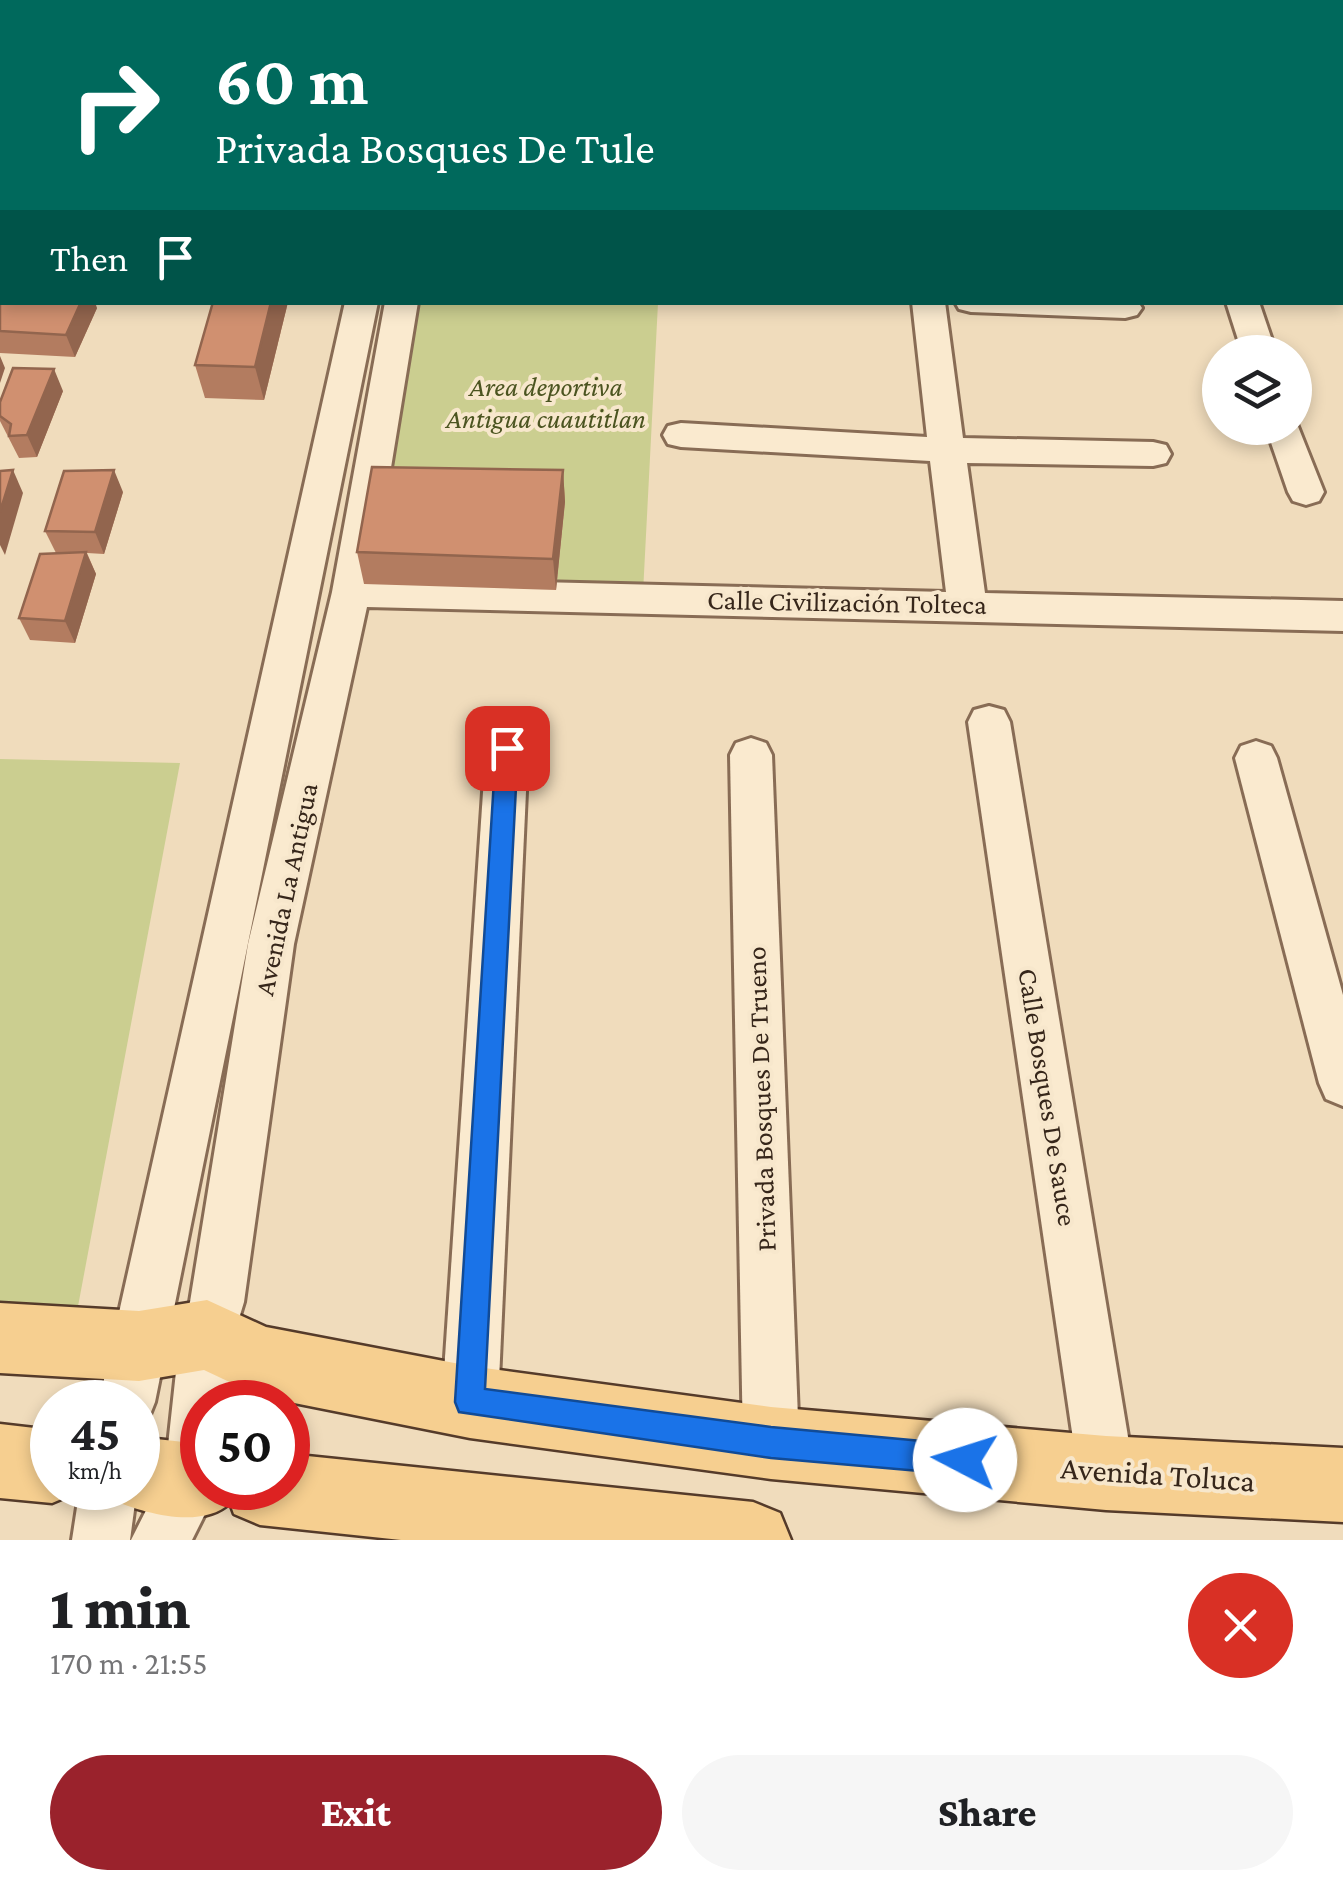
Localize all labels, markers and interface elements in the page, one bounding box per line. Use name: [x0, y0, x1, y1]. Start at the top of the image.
icon: right: [50, 40, 180, 170]
text: 60 m: [215, 41, 368, 119]
text: Privada Bosques De Tule: [215, 123, 655, 173]
icon: arrive: [148, 230, 203, 285]
text: Then: [50, 237, 128, 279]
map controls: [1202, 335, 1312, 445]
button: layers: [1202, 335, 1312, 445]
park label: Area deportiva Antigua cuautitlan: [444, 371, 646, 434]
street label: Calle Civilización Tolteca: [707, 584, 987, 620]
pin: [465, 706, 550, 791]
icon: arrive: [480, 721, 535, 776]
street label: Avenida La Antigua: [248, 780, 324, 998]
street label: Privada Bosques De Trueno: [740, 946, 782, 1252]
street label: Calle Bosques De Sauce: [1012, 966, 1084, 1228]
speed limit sign: 50: [180, 1380, 310, 1510]
text: 45: [69, 1405, 121, 1461]
position arrow: [913, 1408, 1017, 1512]
street label: Avenida Toluca: [1060, 1449, 1257, 1499]
text: km/h: [68, 1457, 122, 1484]
button: close: [1188, 1573, 1293, 1678]
text: 1 min: [50, 1574, 190, 1641]
text: 170 m · 21:55: [50, 1645, 207, 1681]
button: Exit: [50, 1755, 662, 1870]
button: Share: [682, 1755, 1293, 1870]

